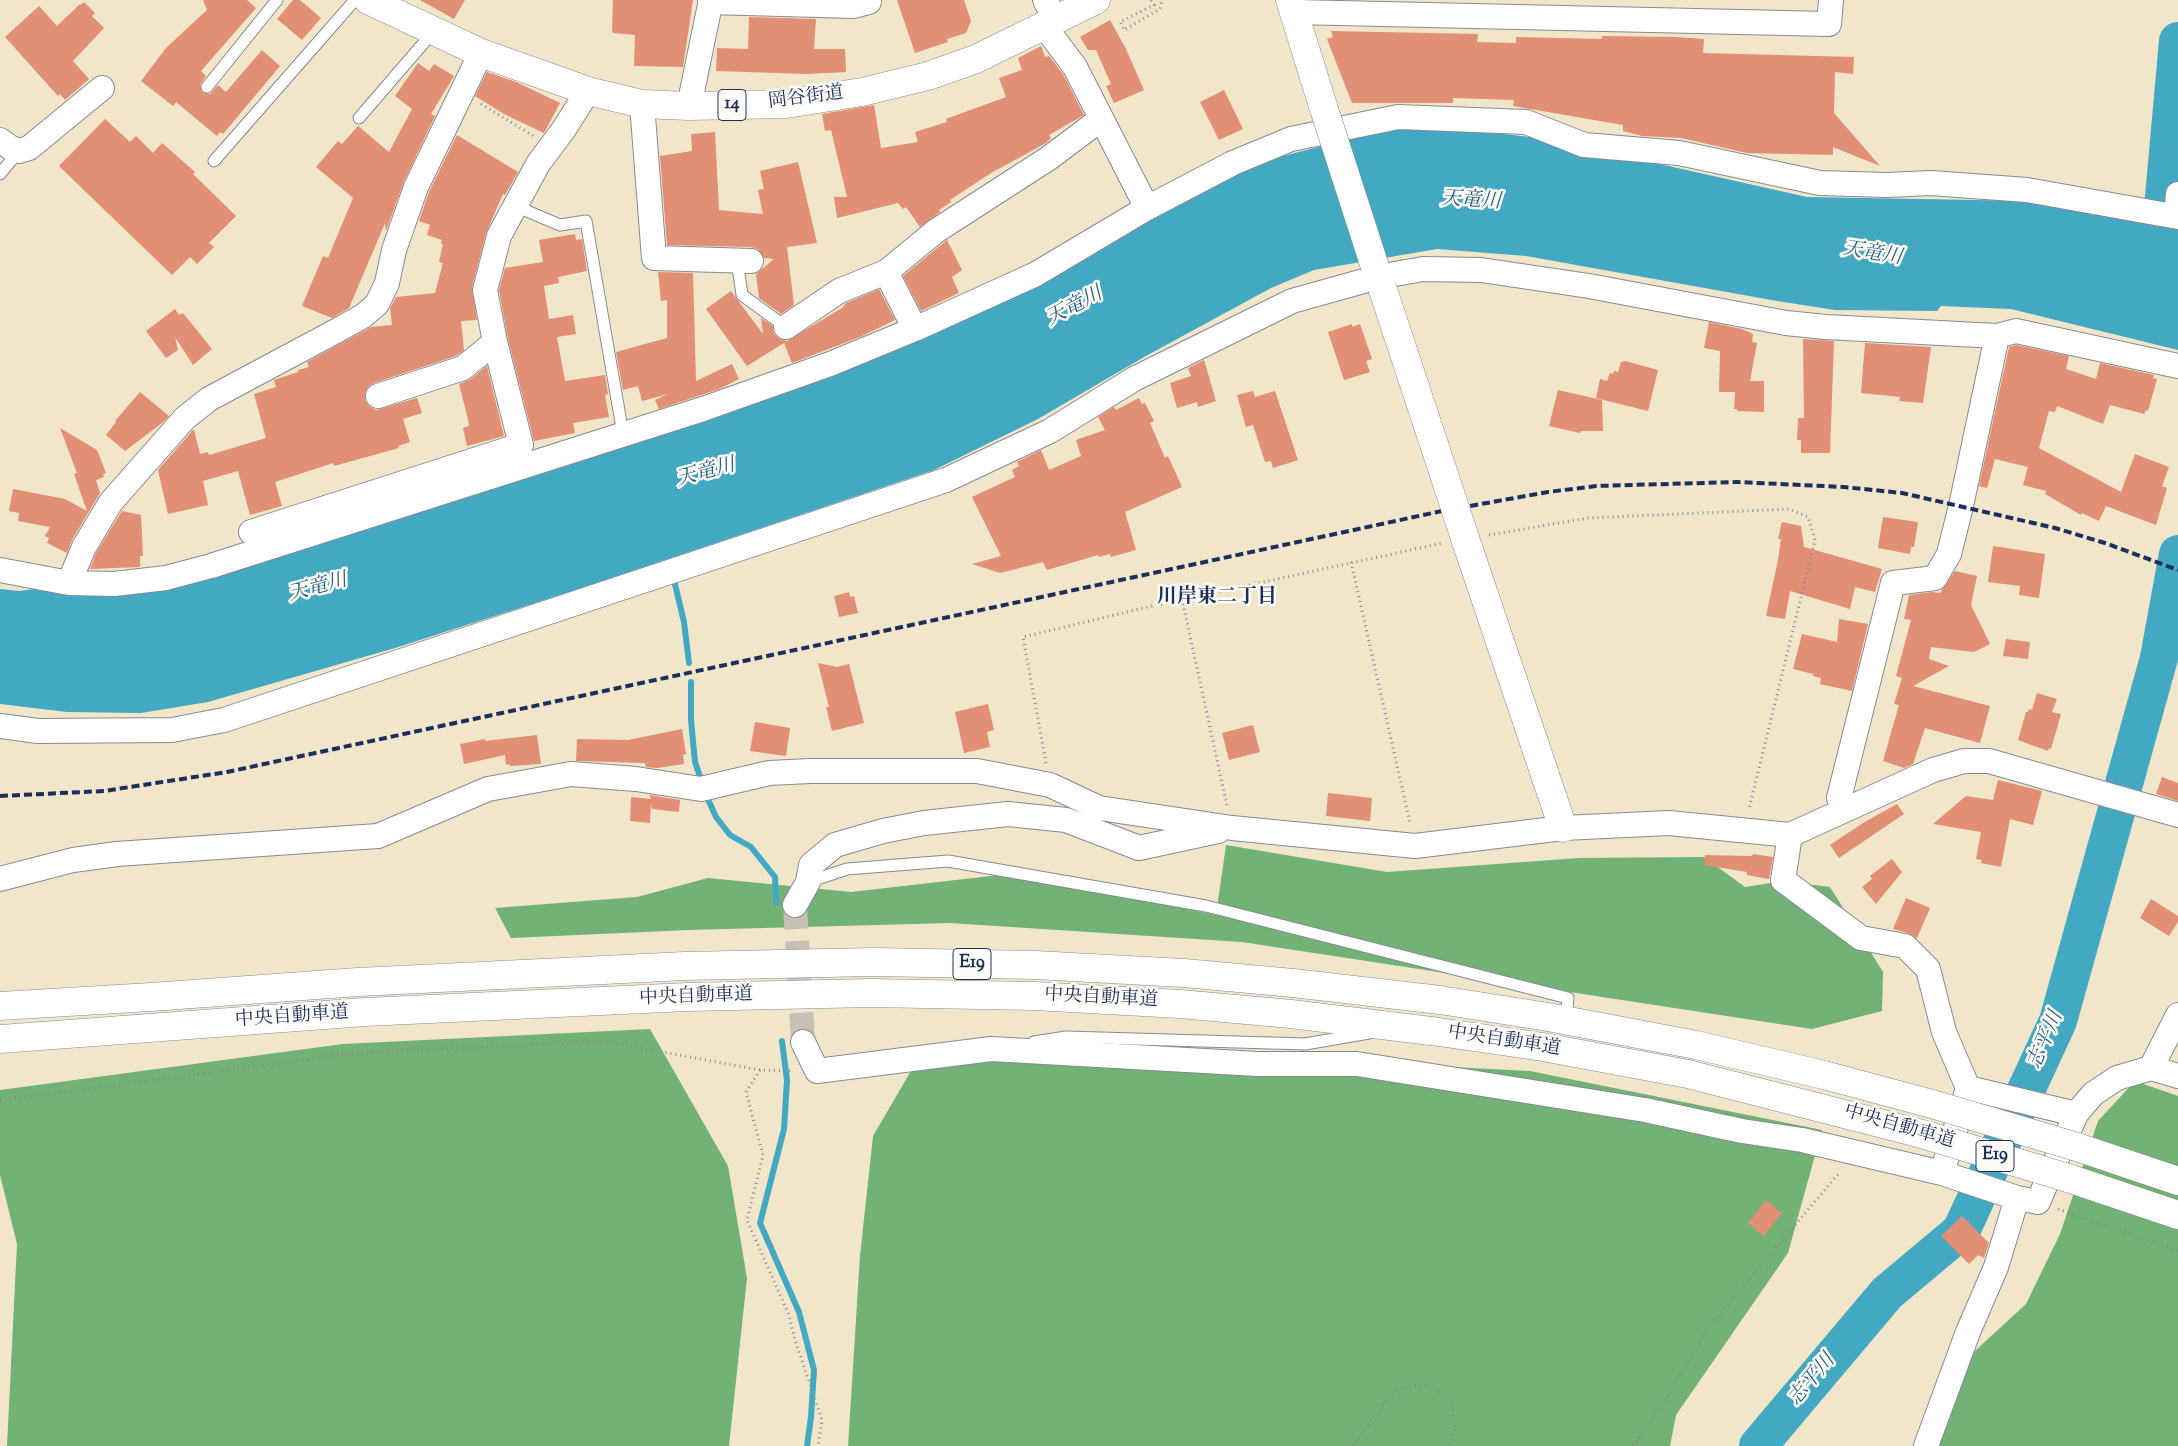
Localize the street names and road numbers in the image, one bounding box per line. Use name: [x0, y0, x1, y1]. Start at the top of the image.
street label: 岡谷街道: [767, 83, 845, 115]
road number: 14: [718, 90, 746, 120]
road number: E19: [953, 949, 991, 980]
street label: 中央自動車道: [639, 985, 753, 1011]
street label: 中央自動車道: [1043, 985, 1159, 1013]
street label: 中央自動車道: [234, 1003, 350, 1033]
street label: 中央自動車道: [1446, 1022, 1562, 1062]
street label: 中央自動車道: [1841, 1101, 1957, 1155]
road number: E19: [1976, 1140, 2014, 1172]

